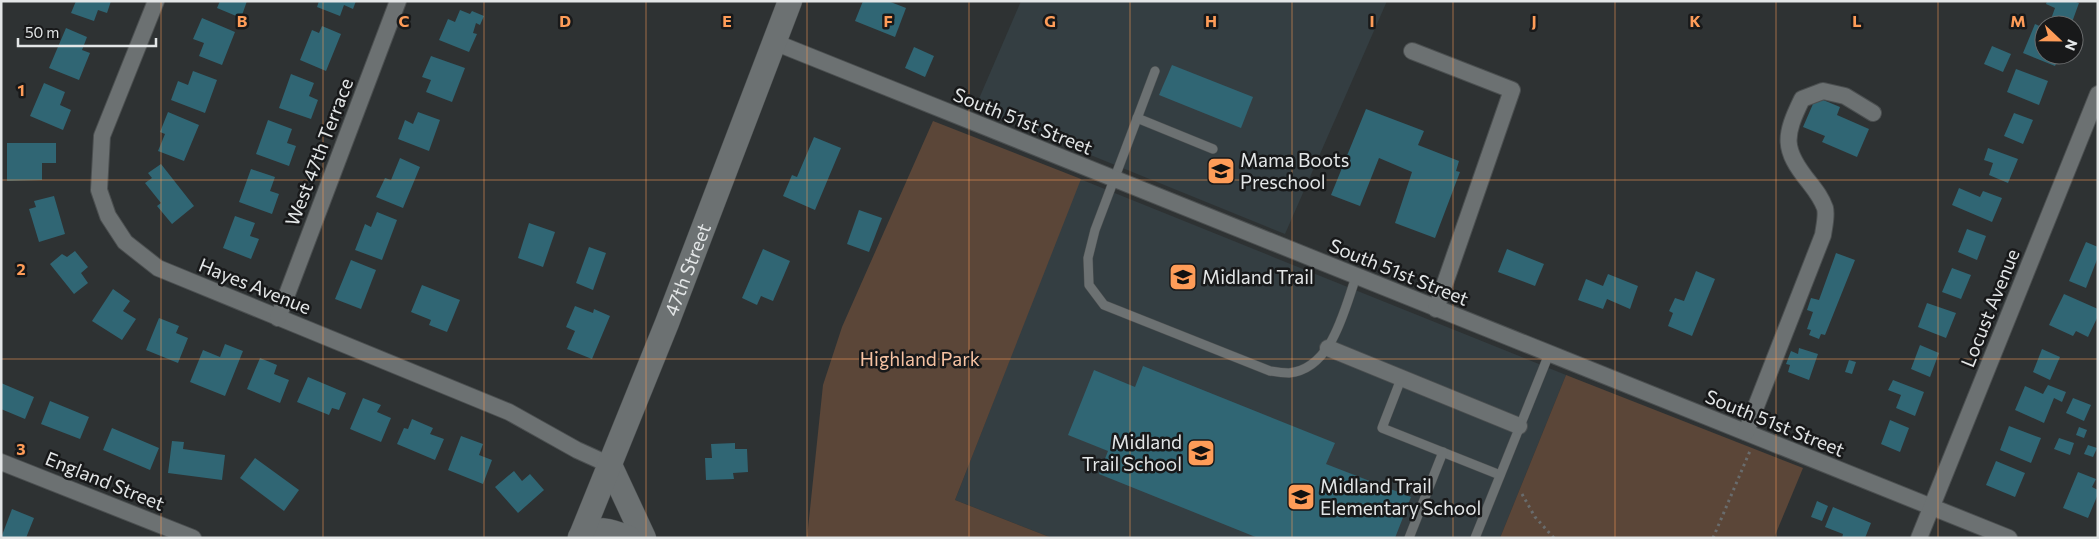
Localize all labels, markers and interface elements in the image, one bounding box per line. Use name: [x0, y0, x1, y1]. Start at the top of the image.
text: B: [237, 11, 248, 30]
text: C: [399, 11, 410, 30]
text: D: [559, 11, 571, 30]
text: E: [722, 11, 732, 30]
text: F: [883, 11, 893, 30]
text: G: [1044, 11, 1056, 30]
text: H: [1205, 11, 1217, 30]
text: I: [1369, 11, 1375, 30]
text: J: [1531, 11, 1537, 30]
text: K: [1689, 11, 1701, 30]
text: L: [1852, 11, 1862, 30]
text: M: [2010, 11, 2026, 30]
scale bar: [18, 15, 155, 47]
north arrow: [2034, 15, 2084, 65]
text: 50 m: [25, 23, 59, 41]
text: N: [2062, 37, 2081, 53]
street label: West 47th Terrace: [280, 75, 357, 229]
text: 1: [17, 80, 25, 99]
street label: South 51st Street: [950, 82, 1096, 159]
place label: Mama Boots Preschool: [1240, 148, 1349, 193]
school or university icon: Mama Boots Preschool: [1206, 156, 1236, 186]
street label: 47th Street: [659, 220, 715, 319]
street label: South 51st Street: [1326, 233, 1472, 310]
street label: Locust Avenue: [1955, 245, 2024, 370]
street label: Hayes Avenue: [196, 253, 315, 319]
text: 2: [16, 259, 26, 278]
school or university icon: Midland Trail: [1168, 262, 1198, 292]
place label: Midland Trail: [1202, 265, 1314, 288]
park label: Highland Park: [860, 347, 980, 370]
street label: South 51st Street: [1702, 384, 1848, 461]
place label: Midland Trail School: [1082, 430, 1182, 475]
school or university icon: Midland Trail School: [1186, 438, 1216, 468]
text: 3: [16, 439, 26, 458]
street label: England Street: [42, 446, 168, 515]
place label: Midland Trail Elementary School: [1320, 474, 1481, 519]
school or university icon: Midland Trail Elementary School: [1286, 482, 1316, 512]

